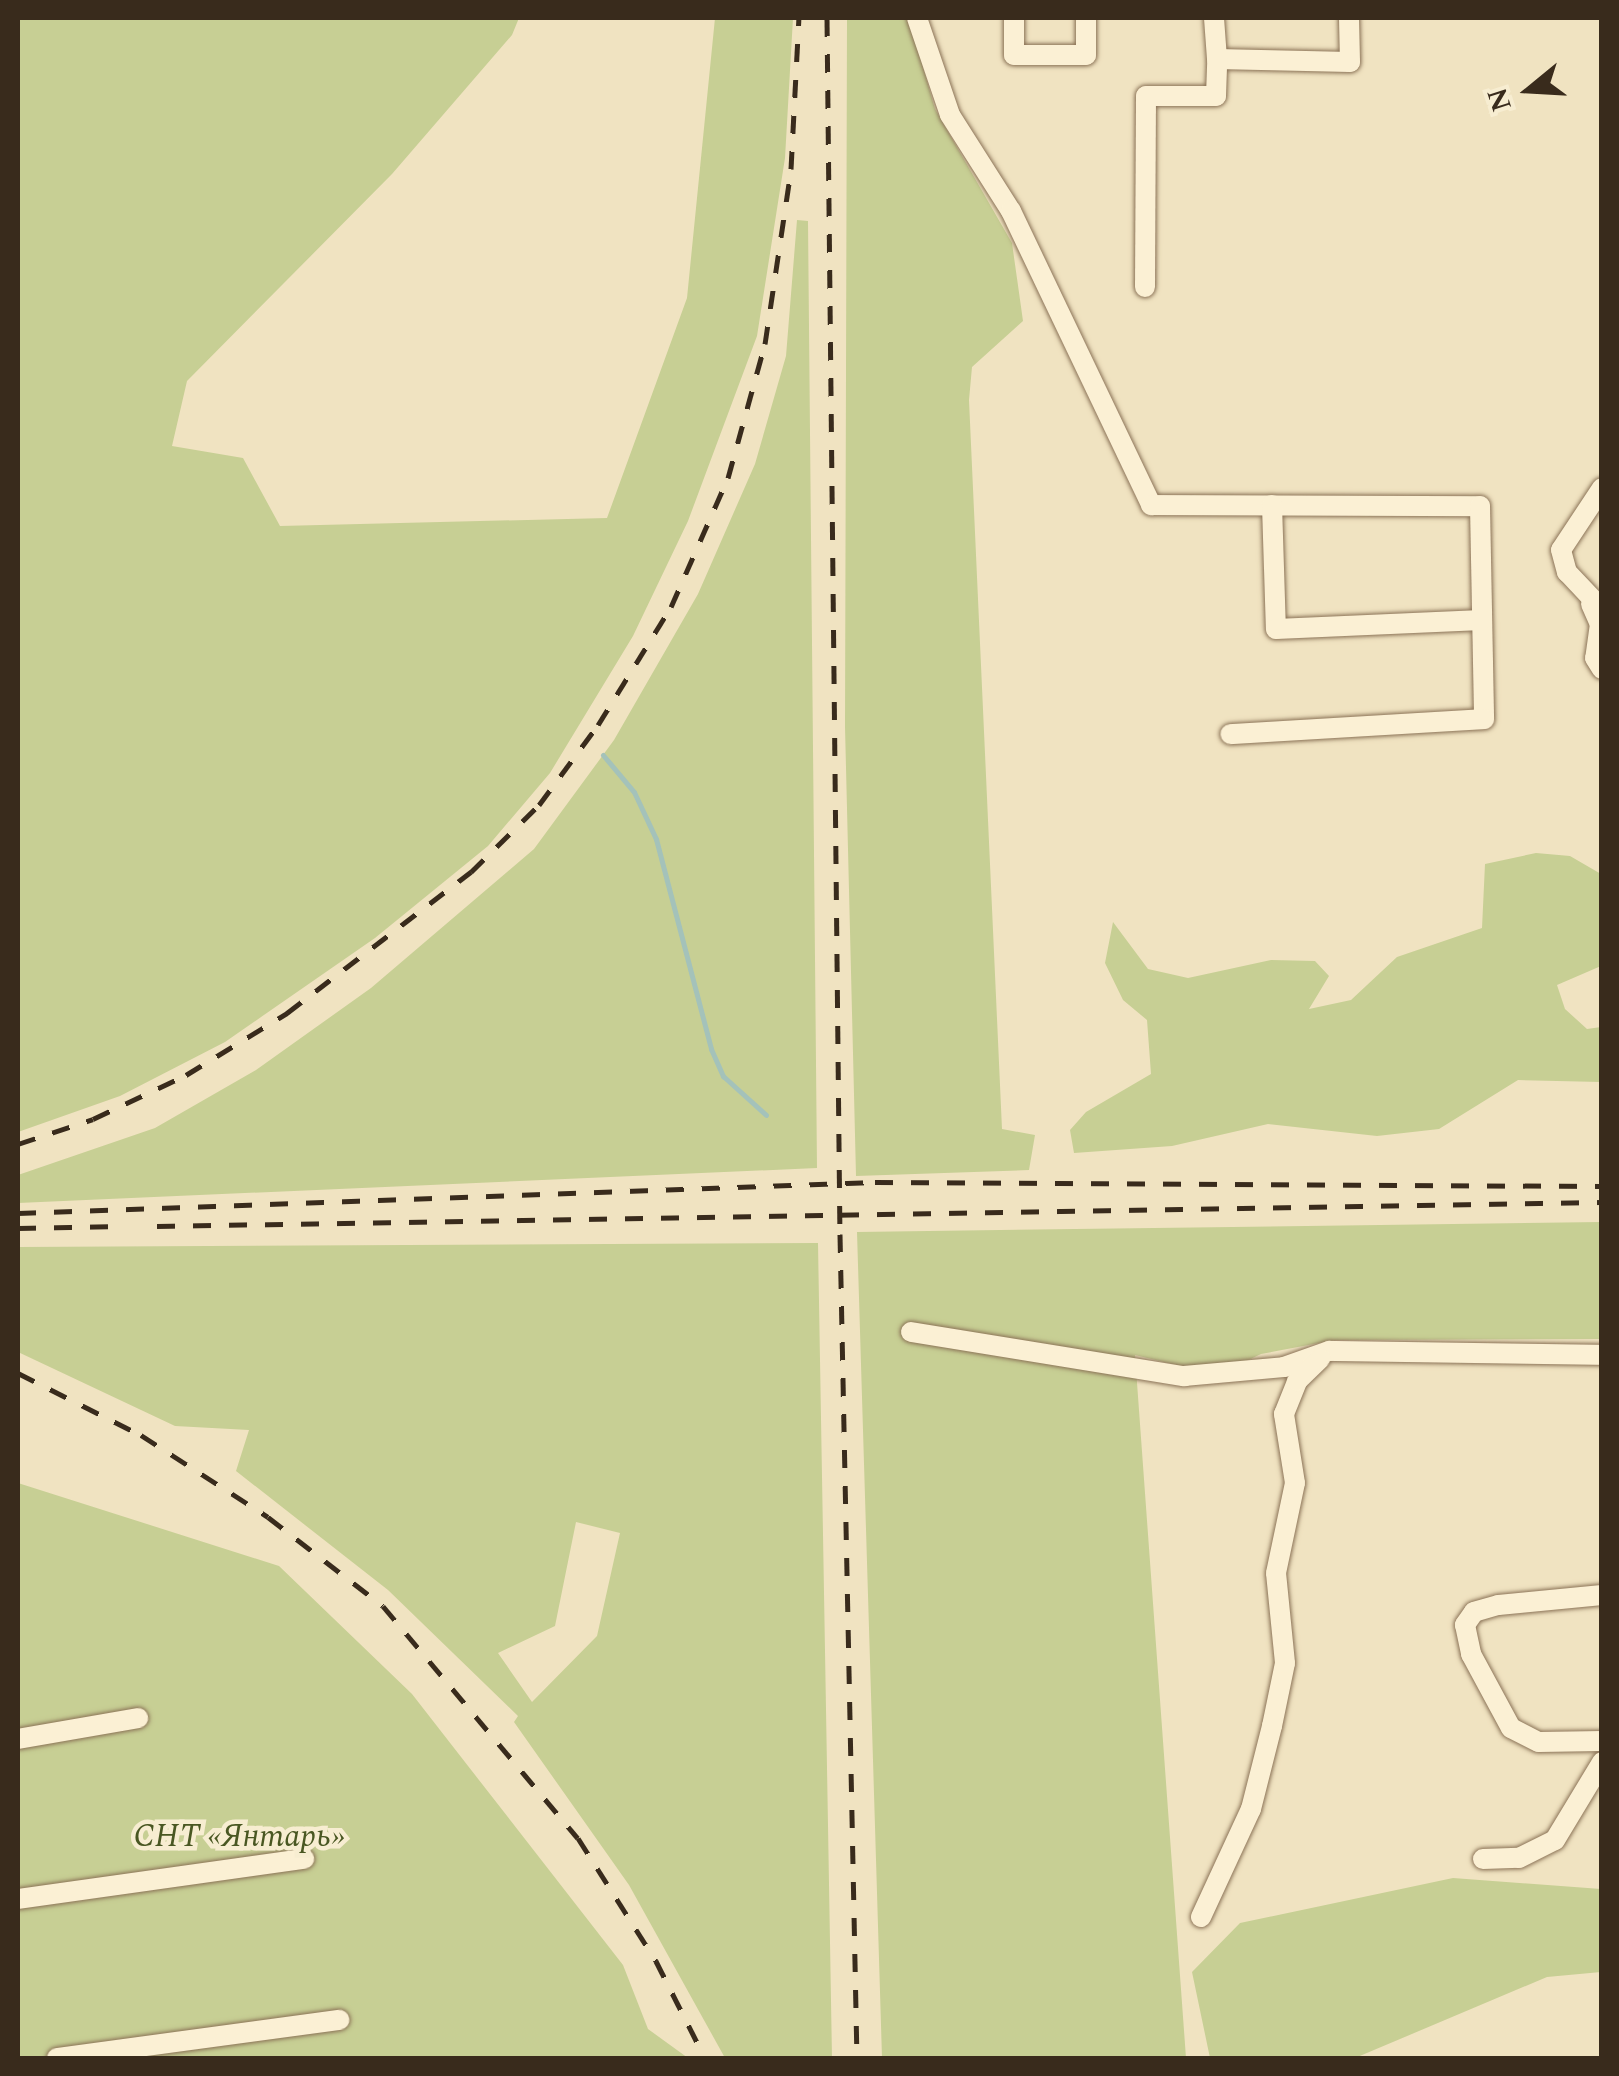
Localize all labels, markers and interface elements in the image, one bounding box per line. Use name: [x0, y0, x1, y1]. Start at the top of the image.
north arrow: [1479, 40, 1579, 140]
text: N: [1476, 82, 1524, 117]
park label: СНТ «Янтарь»: [133, 1818, 345, 1856]

